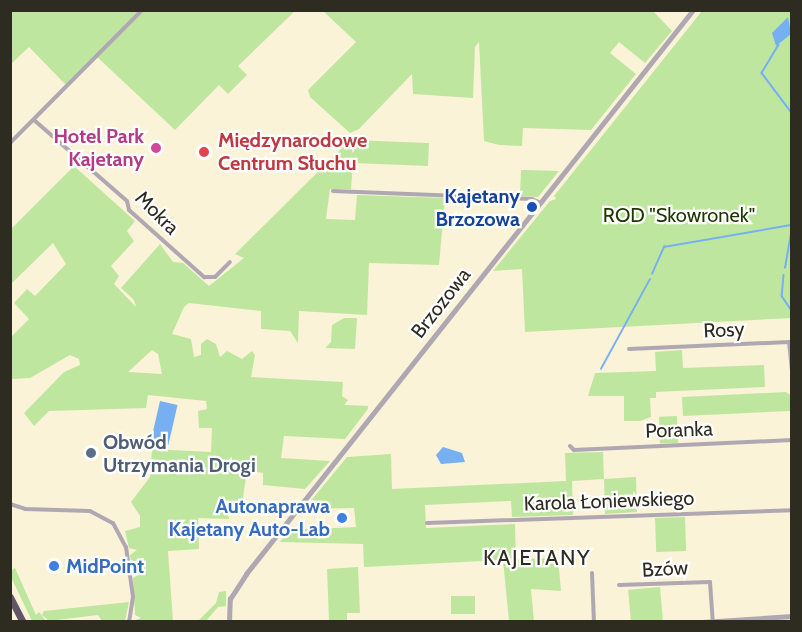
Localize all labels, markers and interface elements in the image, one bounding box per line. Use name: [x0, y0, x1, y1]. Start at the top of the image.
place label: Hotel Park Kajetany: [54, 124, 144, 171]
place label: Międzynarodowe Centrum Słuchu: [218, 128, 367, 175]
marker: Hotel Park Kajetany: [149, 141, 163, 155]
marker: Międzynarodowe Centrum Słuchu: [195, 143, 213, 161]
place label: Kajetany Brzozowa: [435, 184, 520, 231]
street label: Mokra: [130, 186, 184, 240]
marker: Kajetany Brzozowa: [525, 200, 539, 214]
park label: ROD "Skowronek": [603, 203, 755, 227]
street label: Brzozowa: [406, 263, 476, 343]
street label: Rosy: [703, 317, 745, 343]
street label: Poranka: [645, 417, 713, 443]
place label: Obwód Utrzymania Drogi: [103, 430, 256, 477]
marker: Obwód Utrzymania Drogi: [84, 446, 98, 460]
street label: Karola Łoniewskiego: [523, 486, 695, 516]
place label: Autonaprawa Kajetany Auto-Lab: [168, 494, 330, 541]
marker: Autonaprawa Kajetany Auto-Lab: [335, 511, 349, 525]
district label: KAJETANY: [483, 545, 591, 571]
place label: MidPoint: [66, 554, 144, 578]
street label: Bzów: [641, 556, 689, 582]
marker: MidPoint: [47, 559, 61, 573]

